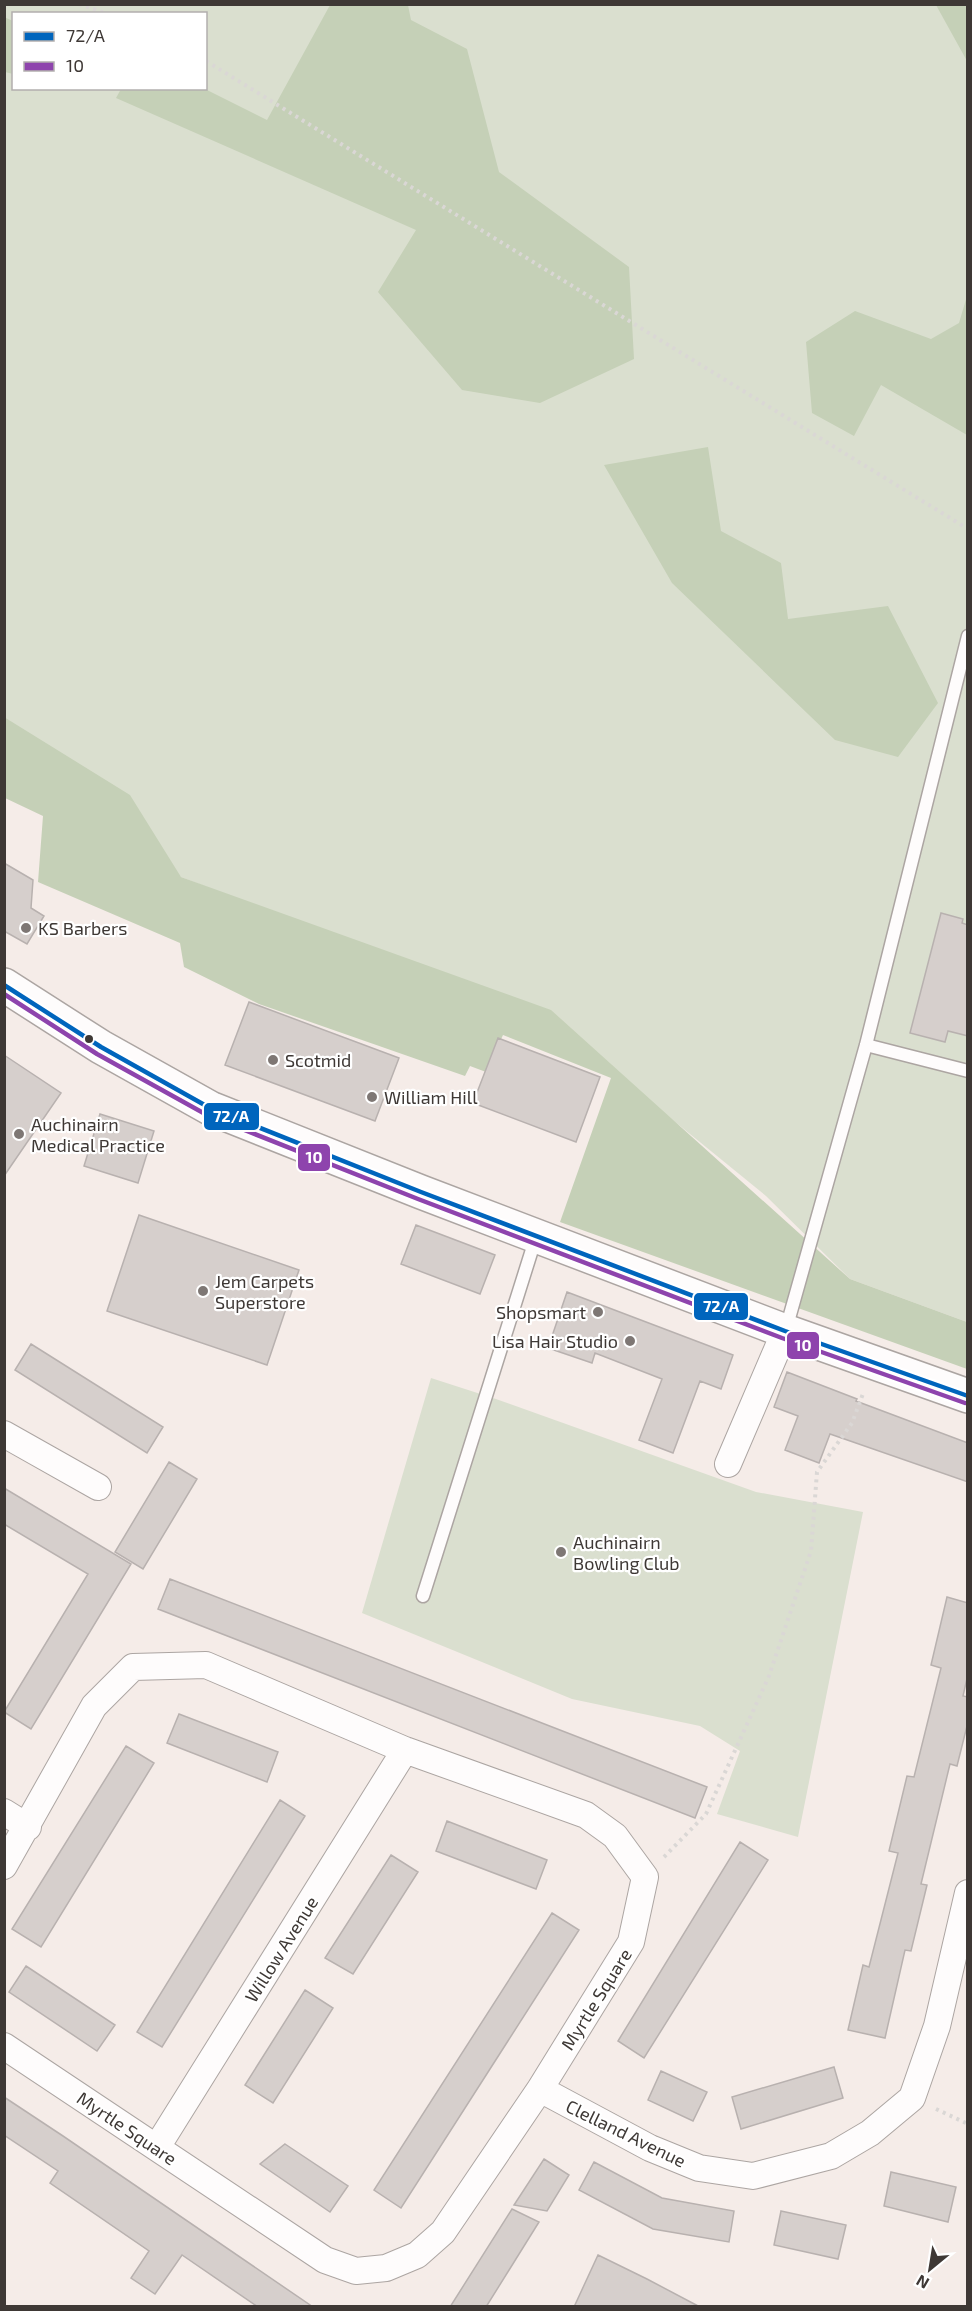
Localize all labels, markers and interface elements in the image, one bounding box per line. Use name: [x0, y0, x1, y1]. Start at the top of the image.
legend: [12, 12, 207, 90]
text: 72/A: [66, 24, 106, 46]
text: 10: [66, 54, 84, 76]
place label: KS Barbers: [38, 917, 127, 939]
marker: KS Barbers: [19, 921, 33, 935]
unlabelled marker: [83, 1033, 95, 1045]
place label: Scotmid: [285, 1049, 351, 1071]
marker: Scotmid: [266, 1053, 280, 1067]
place label: William Hill: [384, 1086, 478, 1108]
marker: William Hill: [365, 1090, 379, 1104]
line badge: 72/A: [203, 1102, 260, 1131]
text: 72/A: [213, 1106, 250, 1125]
place label: Auchinairn Medical Practice: [31, 1113, 165, 1156]
marker: Auchinairn Medical Practice: [12, 1127, 26, 1141]
line badge: 10: [297, 1143, 331, 1172]
text: 10: [305, 1147, 323, 1166]
place label: Jem Carpets Superstore: [215, 1270, 314, 1313]
marker: Jem Carpets Superstore: [196, 1284, 210, 1298]
line badge: 72/A: [693, 1292, 749, 1321]
text: 72/A: [703, 1296, 740, 1315]
place label: Shopsmart: [496, 1301, 586, 1323]
marker: Shopsmart: [591, 1305, 605, 1319]
place label: Lisa Hair Studio: [492, 1330, 618, 1352]
line badge: 10: [786, 1331, 820, 1360]
marker: Lisa Hair Studio: [623, 1334, 637, 1348]
text: 10: [794, 1335, 812, 1354]
place label: Auchinairn Bowling Club: [573, 1531, 680, 1574]
marker: Auchinairn Bowling Club: [554, 1545, 568, 1559]
street label: Willow Avenue: [240, 1892, 322, 2006]
street label: Myrtle Square: [556, 1944, 636, 2054]
street label: Myrtle Square: [73, 2087, 181, 2169]
street label: Clelland Avenue: [563, 2095, 689, 2171]
north arrow: [900, 2239, 960, 2299]
text: N: [912, 2271, 932, 2294]

